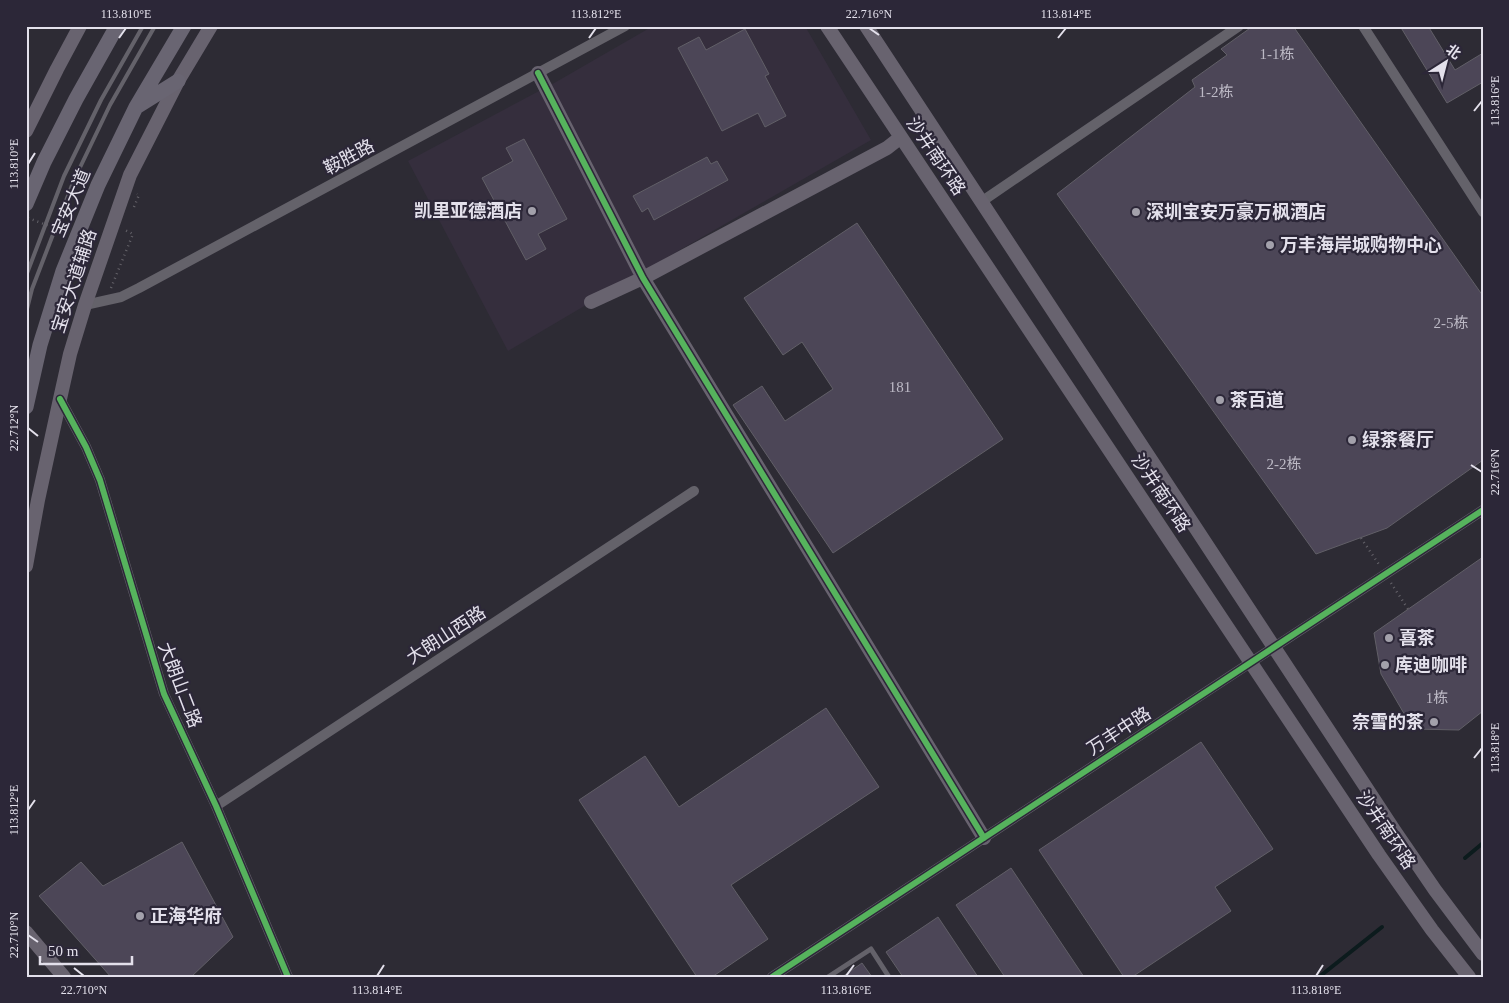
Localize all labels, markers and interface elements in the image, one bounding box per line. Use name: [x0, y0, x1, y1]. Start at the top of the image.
text: 113.810°E: [101, 7, 151, 21]
text: 113.812°E: [571, 7, 621, 21]
text: 22.716°N: [846, 7, 893, 21]
text: 113.814°E: [1041, 7, 1091, 21]
north arrow: [1422, 38, 1472, 88]
text: 北: [1443, 42, 1463, 62]
house number: 1-1栋: [1260, 45, 1295, 62]
text: 113.816°E: [1488, 76, 1502, 126]
house number: 1-2栋: [1199, 83, 1234, 100]
street label: 沙井南环路: [903, 113, 969, 199]
street label: 鞍胜路: [320, 135, 378, 179]
text: 113.810°E: [7, 139, 21, 189]
street label: 宝安大道: [48, 166, 94, 240]
place label: 凯里亚德酒店: [414, 201, 522, 221]
place label: 深圳宝安万豪万枫酒店: [1146, 201, 1326, 222]
marker: 凯里亚德酒店: [526, 205, 538, 217]
marker: 深圳宝安万豪万枫酒店: [1130, 206, 1142, 218]
street label: 宝安大道辅路: [48, 227, 100, 335]
place label: 万丰海岸城购物中心: [1280, 235, 1442, 255]
marker: 万丰海岸城购物中心: [1264, 239, 1276, 251]
house number: 2-5栋: [1434, 314, 1469, 331]
house number: 181: [889, 379, 911, 395]
place label: 茶百道: [1230, 390, 1284, 410]
marker: 茶百道: [1214, 394, 1226, 406]
text: 22.712°N: [7, 404, 21, 451]
place label: 绿茶餐厅: [1362, 430, 1434, 450]
marker: 绿茶餐厅: [1346, 434, 1358, 446]
text: 22.716°N: [1488, 448, 1502, 495]
street label: 沙井南环路: [1128, 450, 1194, 536]
house number: 2-2栋: [1267, 455, 1302, 472]
street label: 大朗山西路: [403, 602, 489, 668]
place label: 喜茶: [1399, 628, 1435, 648]
marker: 喜茶: [1383, 632, 1395, 644]
street label: 大朗山二路: [155, 639, 205, 731]
place label: 库迪咖啡: [1395, 655, 1467, 675]
marker: 库迪咖啡: [1379, 659, 1391, 671]
house number: 1栋: [1426, 689, 1448, 706]
street label: 万丰中路: [1083, 703, 1155, 759]
place label: 奈雪的茶: [1352, 712, 1424, 732]
marker: 奈雪的茶: [1428, 716, 1440, 728]
text: 113.818°E: [1488, 723, 1502, 773]
text: 113.812°E: [7, 785, 21, 835]
street label: 沙井南环路: [1353, 787, 1419, 873]
place label: 正海华府: [150, 906, 222, 926]
marker: 正海华府: [134, 910, 146, 922]
text: 22.710°N: [7, 911, 21, 958]
scale bar: [40, 933, 132, 965]
text: 50 m: [48, 943, 79, 959]
text: 22.710°N: [61, 983, 108, 997]
text: 113.814°E: [352, 983, 402, 997]
text: 113.816°E: [821, 983, 871, 997]
text: 113.818°E: [1291, 983, 1341, 997]

